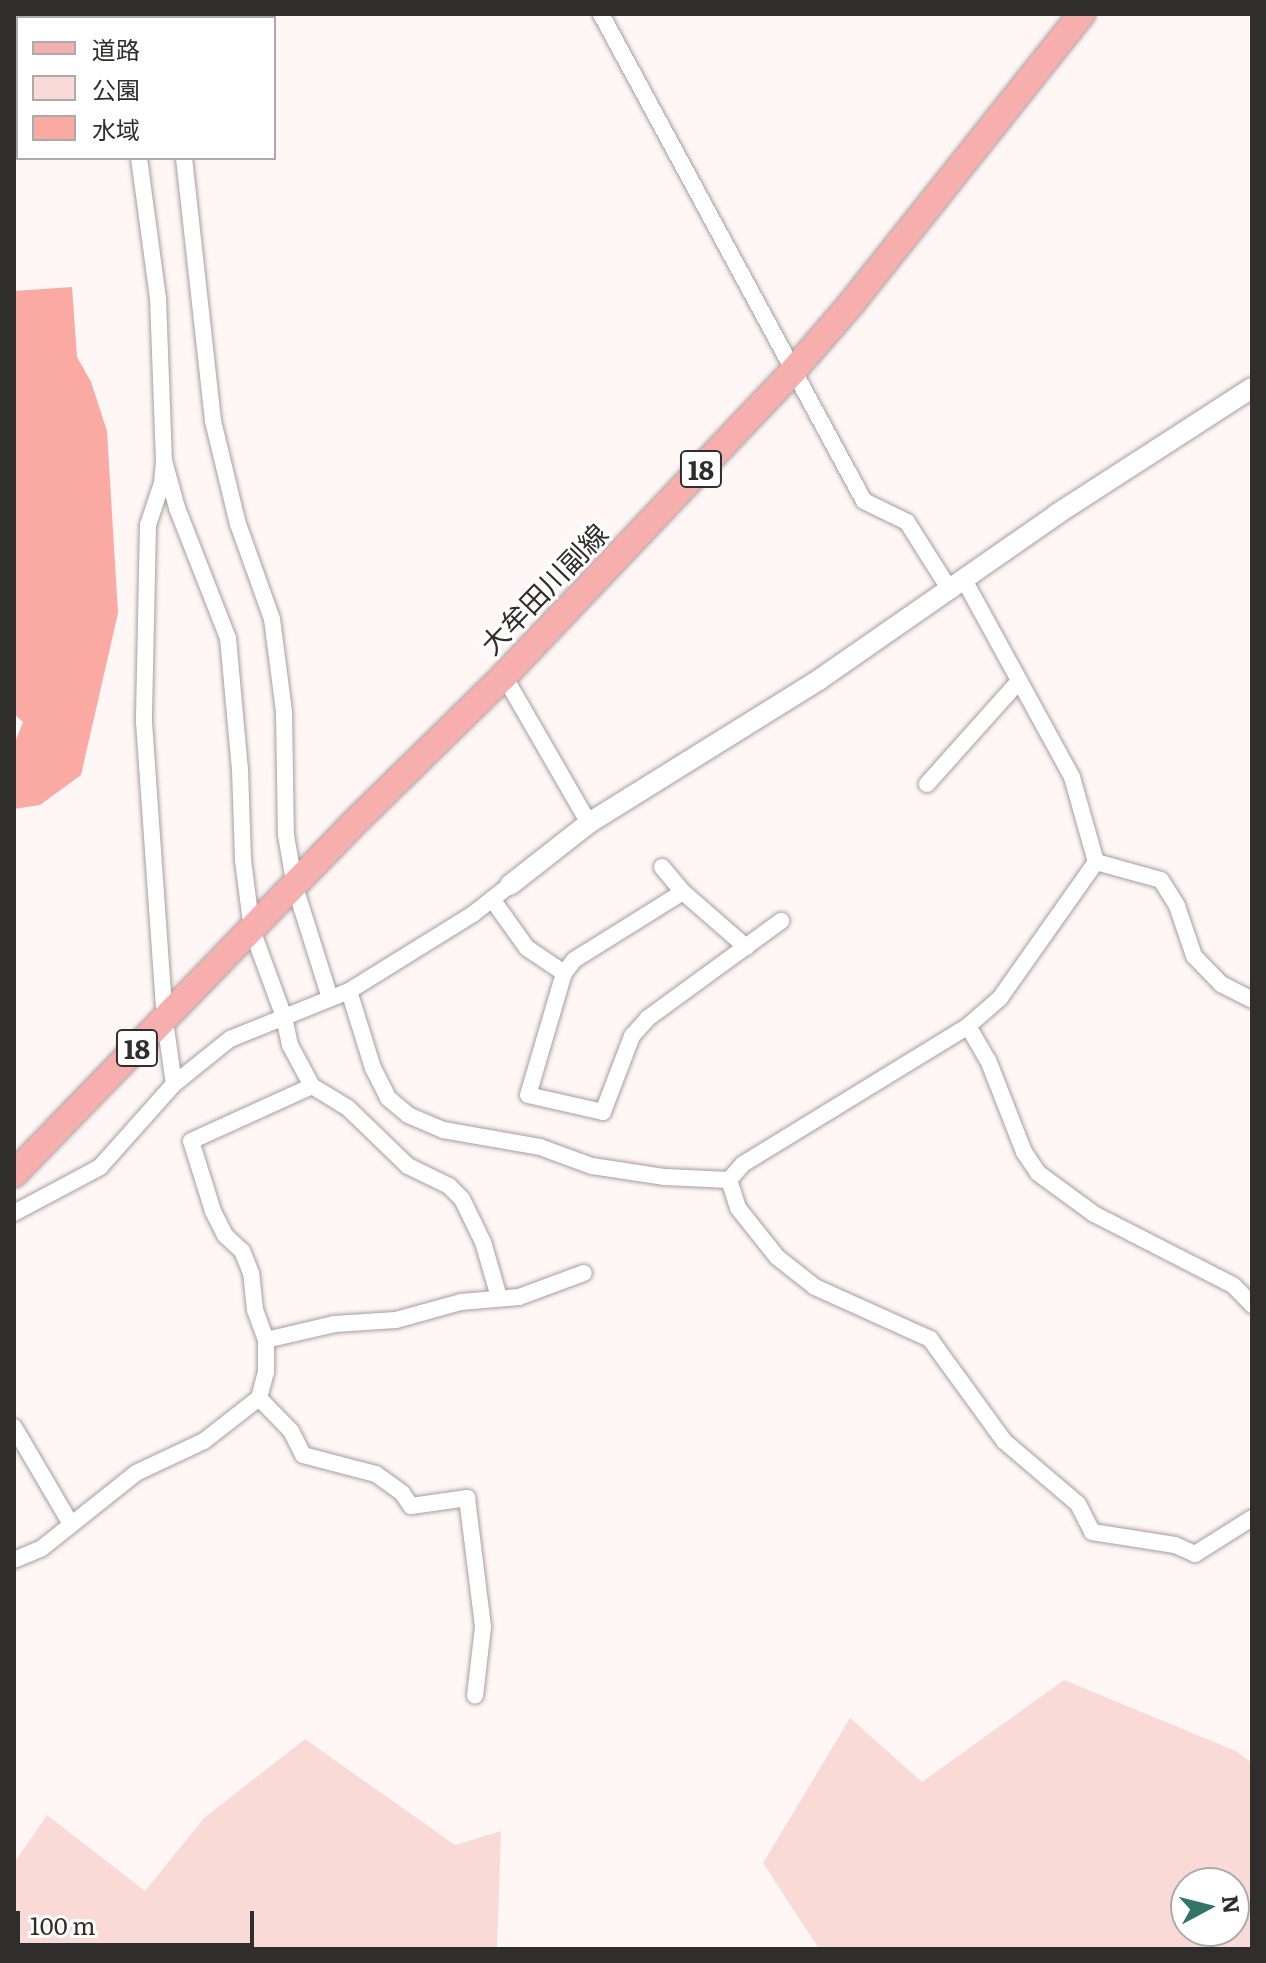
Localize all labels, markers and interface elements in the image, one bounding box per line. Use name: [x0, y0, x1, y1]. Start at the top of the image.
legend: [16, 16, 276, 160]
text: 道路: [92, 31, 140, 66]
text: 公園: [92, 71, 140, 106]
text: 水域: [92, 111, 140, 146]
road number: 18: [679, 447, 723, 491]
street label: 大牟田川副線: [473, 516, 613, 660]
road number: 18: [115, 1026, 159, 1070]
north arrow: [1170, 1867, 1250, 1947]
text: N: [1215, 1893, 1250, 1915]
scale bar: [20, 1895, 258, 1945]
text: 100 m: [30, 1907, 96, 1942]

